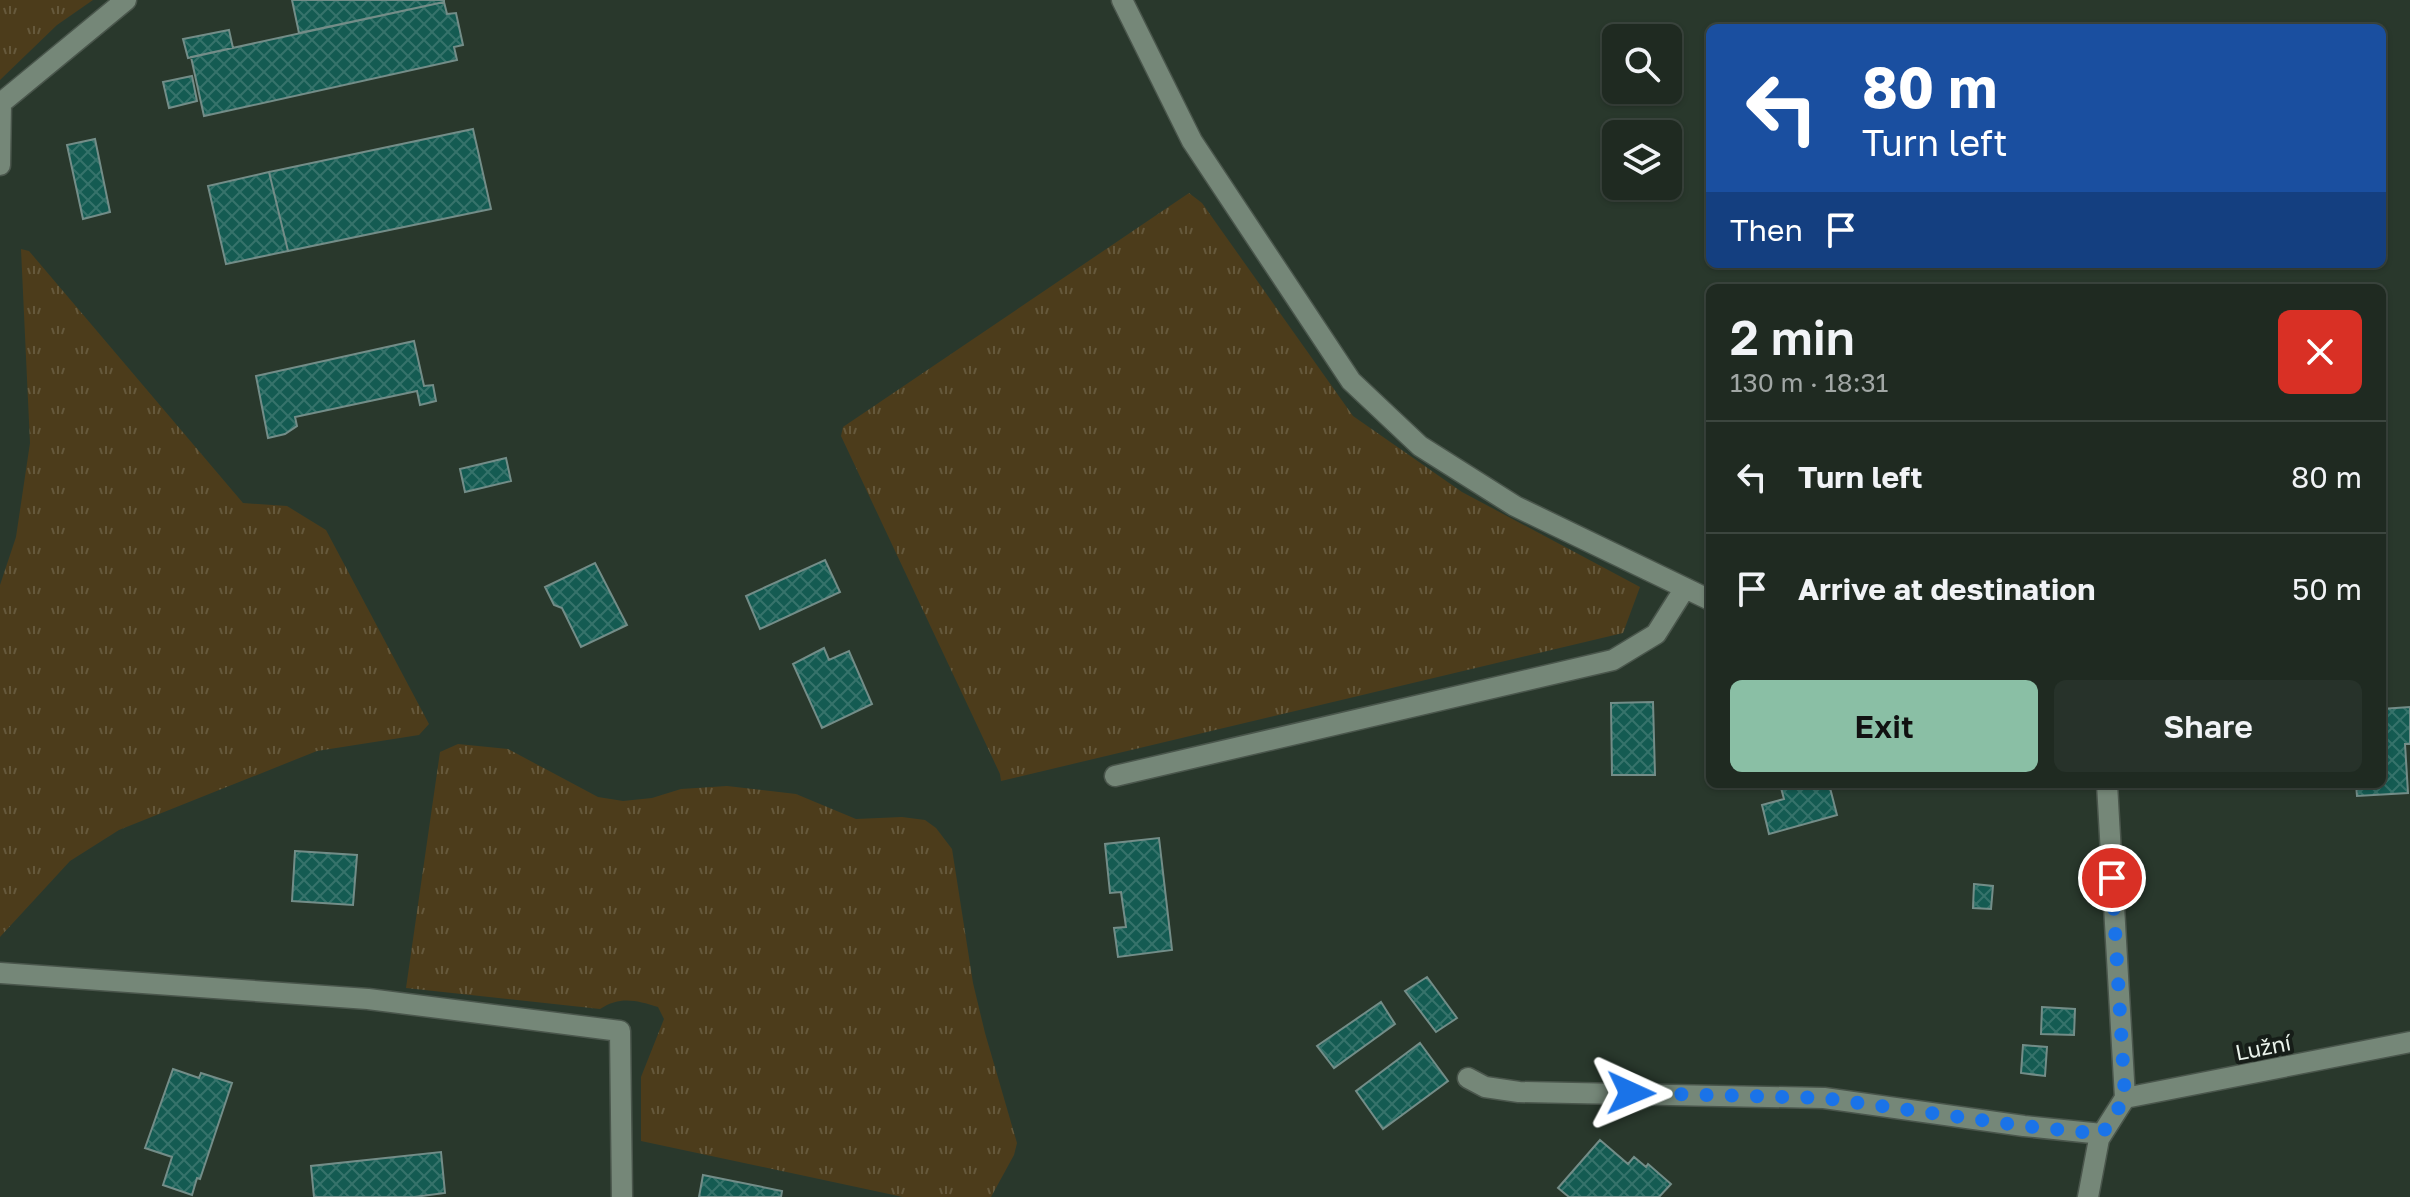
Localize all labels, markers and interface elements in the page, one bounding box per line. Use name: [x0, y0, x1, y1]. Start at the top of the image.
map controls: [1602, 24, 1682, 200]
button: search: [1602, 24, 1682, 104]
text: 80 m: [1862, 53, 1997, 120]
icon: left: [1730, 56, 1834, 160]
button: layers: [1602, 120, 1682, 200]
text: Turn left: [1862, 121, 2008, 164]
icon: arrive: [1819, 208, 1863, 252]
text: Then: [1730, 212, 1803, 248]
text: 2 min: [1730, 308, 1855, 366]
button: close: [2278, 310, 2362, 394]
text: 130 m · 18:31: [1730, 367, 1888, 398]
icon: left: [1730, 455, 1774, 499]
text: Turn left: [1798, 459, 1923, 495]
text: 80 m: [2291, 459, 2362, 495]
icon: arrive: [1730, 567, 1774, 611]
text: Arrive at destination: [1798, 571, 2095, 607]
text: 50 m: [2292, 571, 2362, 607]
button: Exit: [1730, 680, 2038, 772]
button: Share: [2054, 680, 2362, 772]
pin: [2078, 844, 2146, 912]
icon: arrive: [2090, 856, 2134, 900]
street label: Lužní: [2233, 1028, 2295, 1066]
position arrow: [1589, 1051, 1673, 1135]

